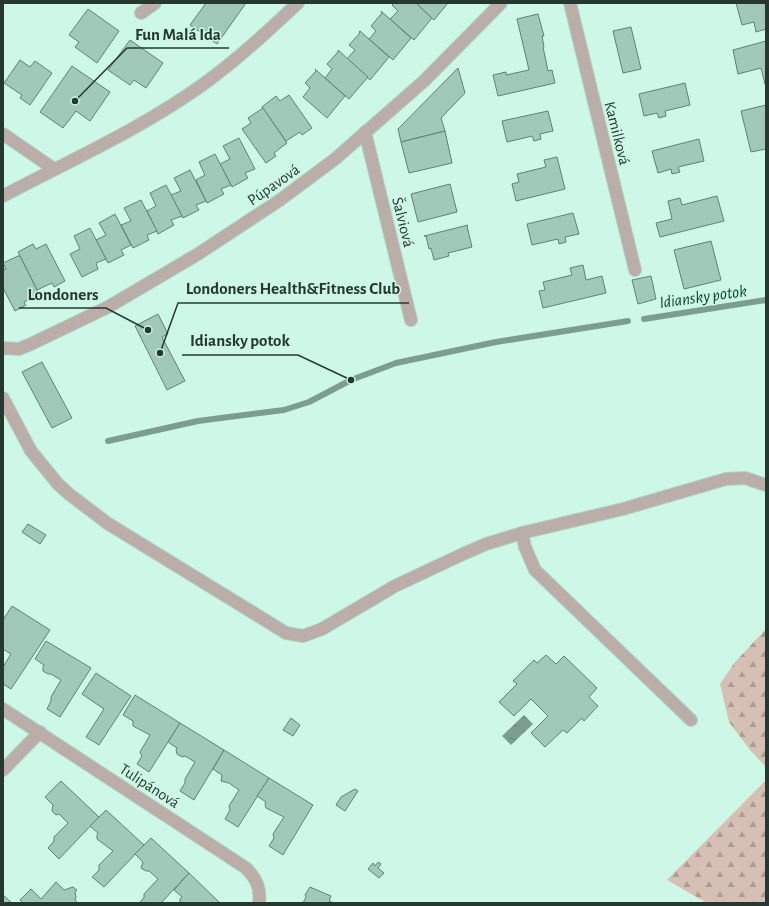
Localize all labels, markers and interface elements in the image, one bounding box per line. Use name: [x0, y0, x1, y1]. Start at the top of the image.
callout: Fun Malá Ida: [127, 19, 229, 48]
text: Fun Malá Ida: [135, 26, 221, 43]
street label: Kamilková: [601, 100, 633, 167]
street label: Púpavová: [245, 161, 303, 208]
street label: Šalviová: [389, 195, 419, 249]
callout: Londoners Health&Fitness Club: [178, 274, 409, 303]
callout: Londoners: [19, 279, 106, 308]
text: Londoners Health&Fitness Club: [186, 280, 400, 297]
water label: Idiansky potok: [658, 282, 748, 312]
text: Londoners: [27, 286, 99, 303]
callout: Idiansky potok: [182, 326, 298, 355]
text: Idiansky potok: [190, 332, 291, 350]
street label: Tulipánová: [117, 761, 182, 811]

